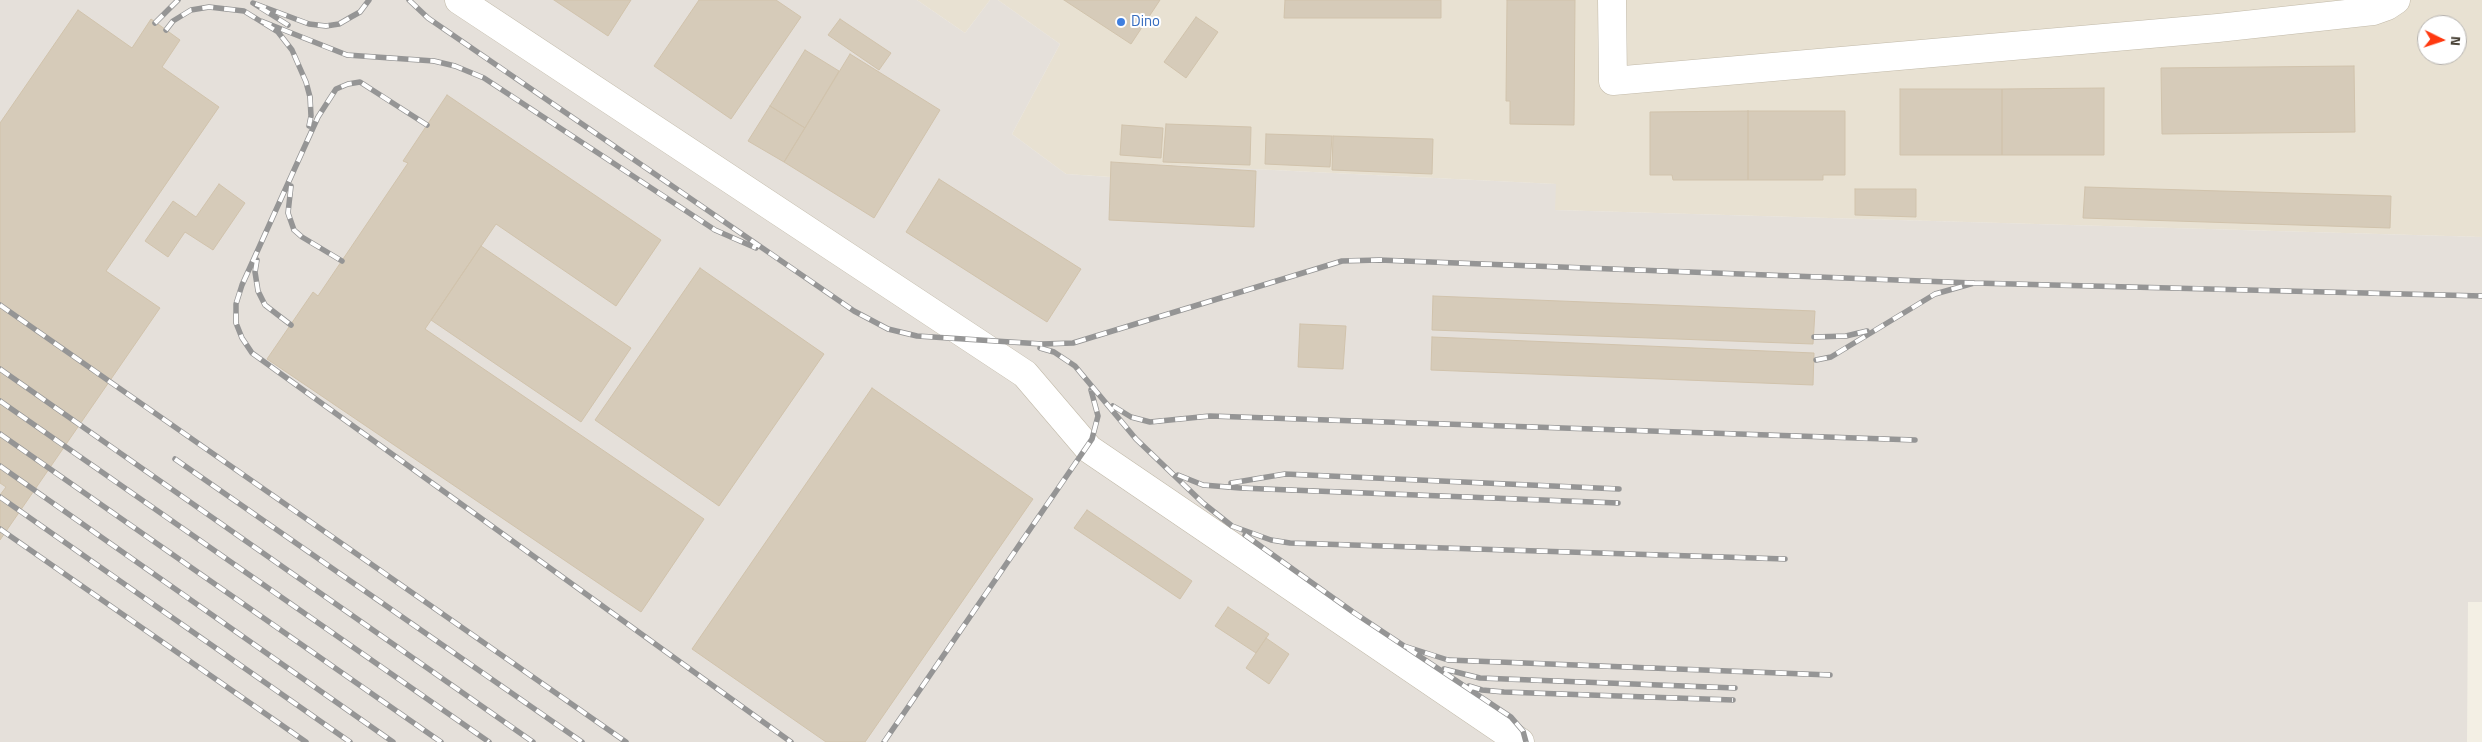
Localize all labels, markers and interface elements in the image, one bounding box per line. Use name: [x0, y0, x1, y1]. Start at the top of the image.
place label: Dino: [1131, 13, 1160, 31]
north arrow: [2417, 15, 2467, 65]
marker: Dino: [1115, 16, 1127, 28]
text: N: [2446, 35, 2467, 47]

